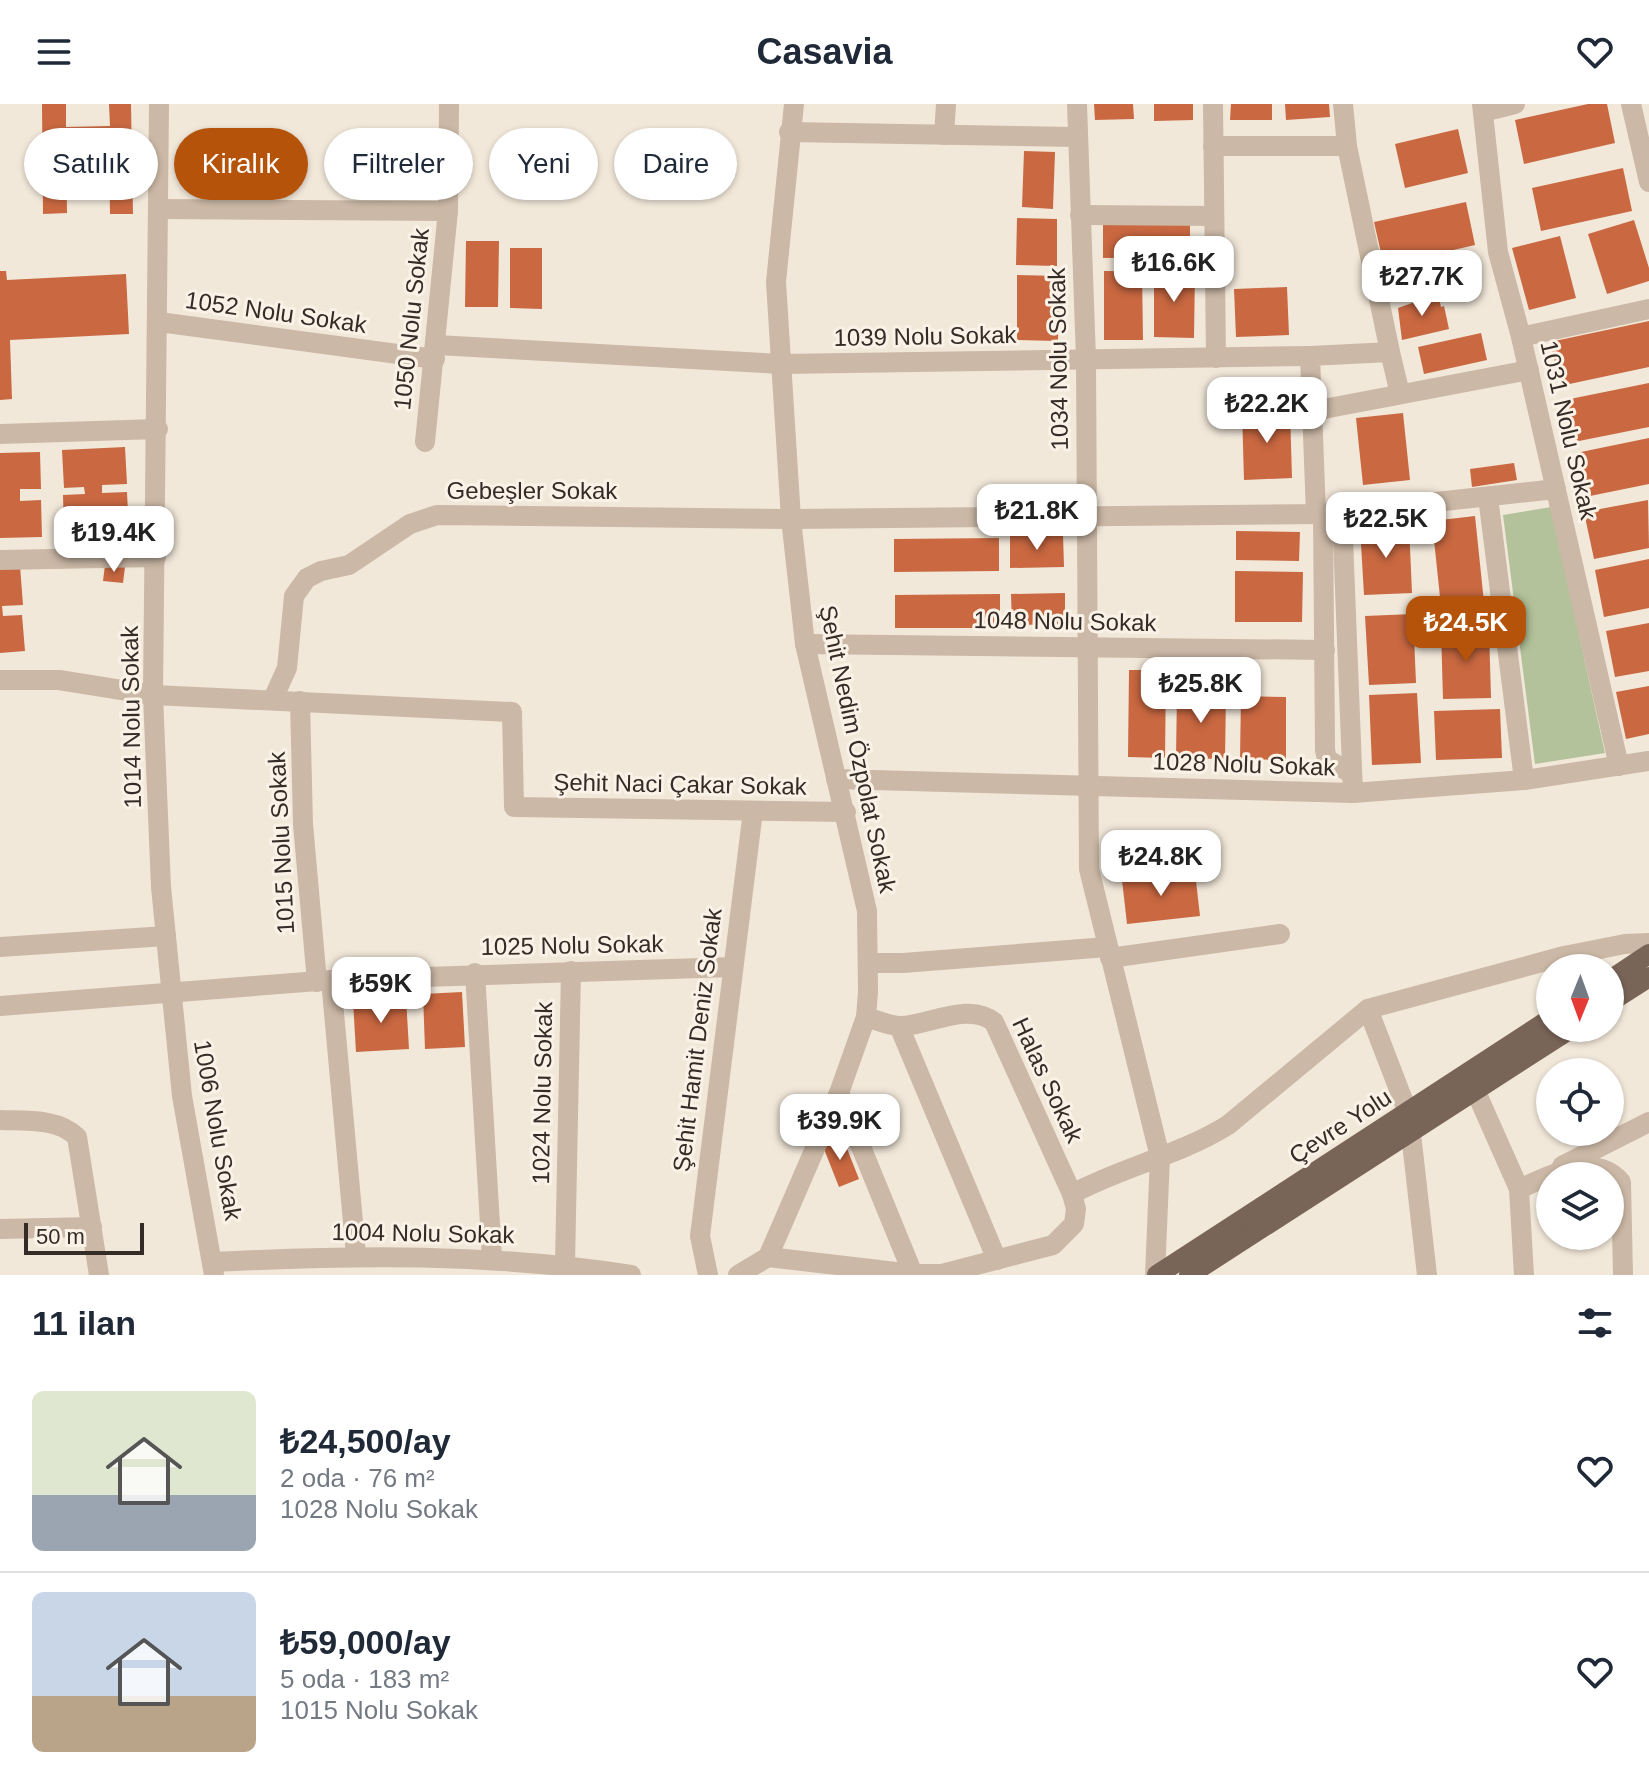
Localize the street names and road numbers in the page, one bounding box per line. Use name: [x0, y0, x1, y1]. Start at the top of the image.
street label: 1050 Nolu Sokak: [388, 226, 434, 411]
street label: 1034 Nolu Sokak: [1043, 266, 1073, 451]
street label: 1052 Nolu Sokak: [184, 286, 369, 338]
street label: 1039 Nolu Sokak: [833, 321, 1018, 351]
street label: 1031 Nolu Sokak: [1535, 338, 1603, 523]
street label: Gebeşler Sokak: [447, 477, 618, 504]
street label: Şehit Nedim Özpolat Sokak: [814, 603, 902, 896]
street label: 1048 Nolu Sokak: [973, 606, 1158, 636]
street label: 1014 Nolu Sokak: [116, 624, 146, 809]
street label: 1028 Nolu Sokak: [1152, 747, 1337, 781]
street label: 1015 Nolu Sokak: [263, 750, 299, 935]
street label: Şehit Naci Çakar Sokak: [553, 768, 808, 800]
street label: Şehit Hamit Deniz Sokak: [667, 906, 727, 1173]
street label: 1025 Nolu Sokak: [480, 930, 665, 960]
street label: 1024 Nolu Sokak: [527, 1000, 557, 1185]
street label: Halas Sokak: [1007, 1013, 1089, 1148]
street label: 1006 Nolu Sokak: [189, 1038, 247, 1223]
street label: Çevre Yolu: [1284, 1083, 1396, 1169]
street label: 1004 Nolu Sokak: [331, 1218, 516, 1248]

